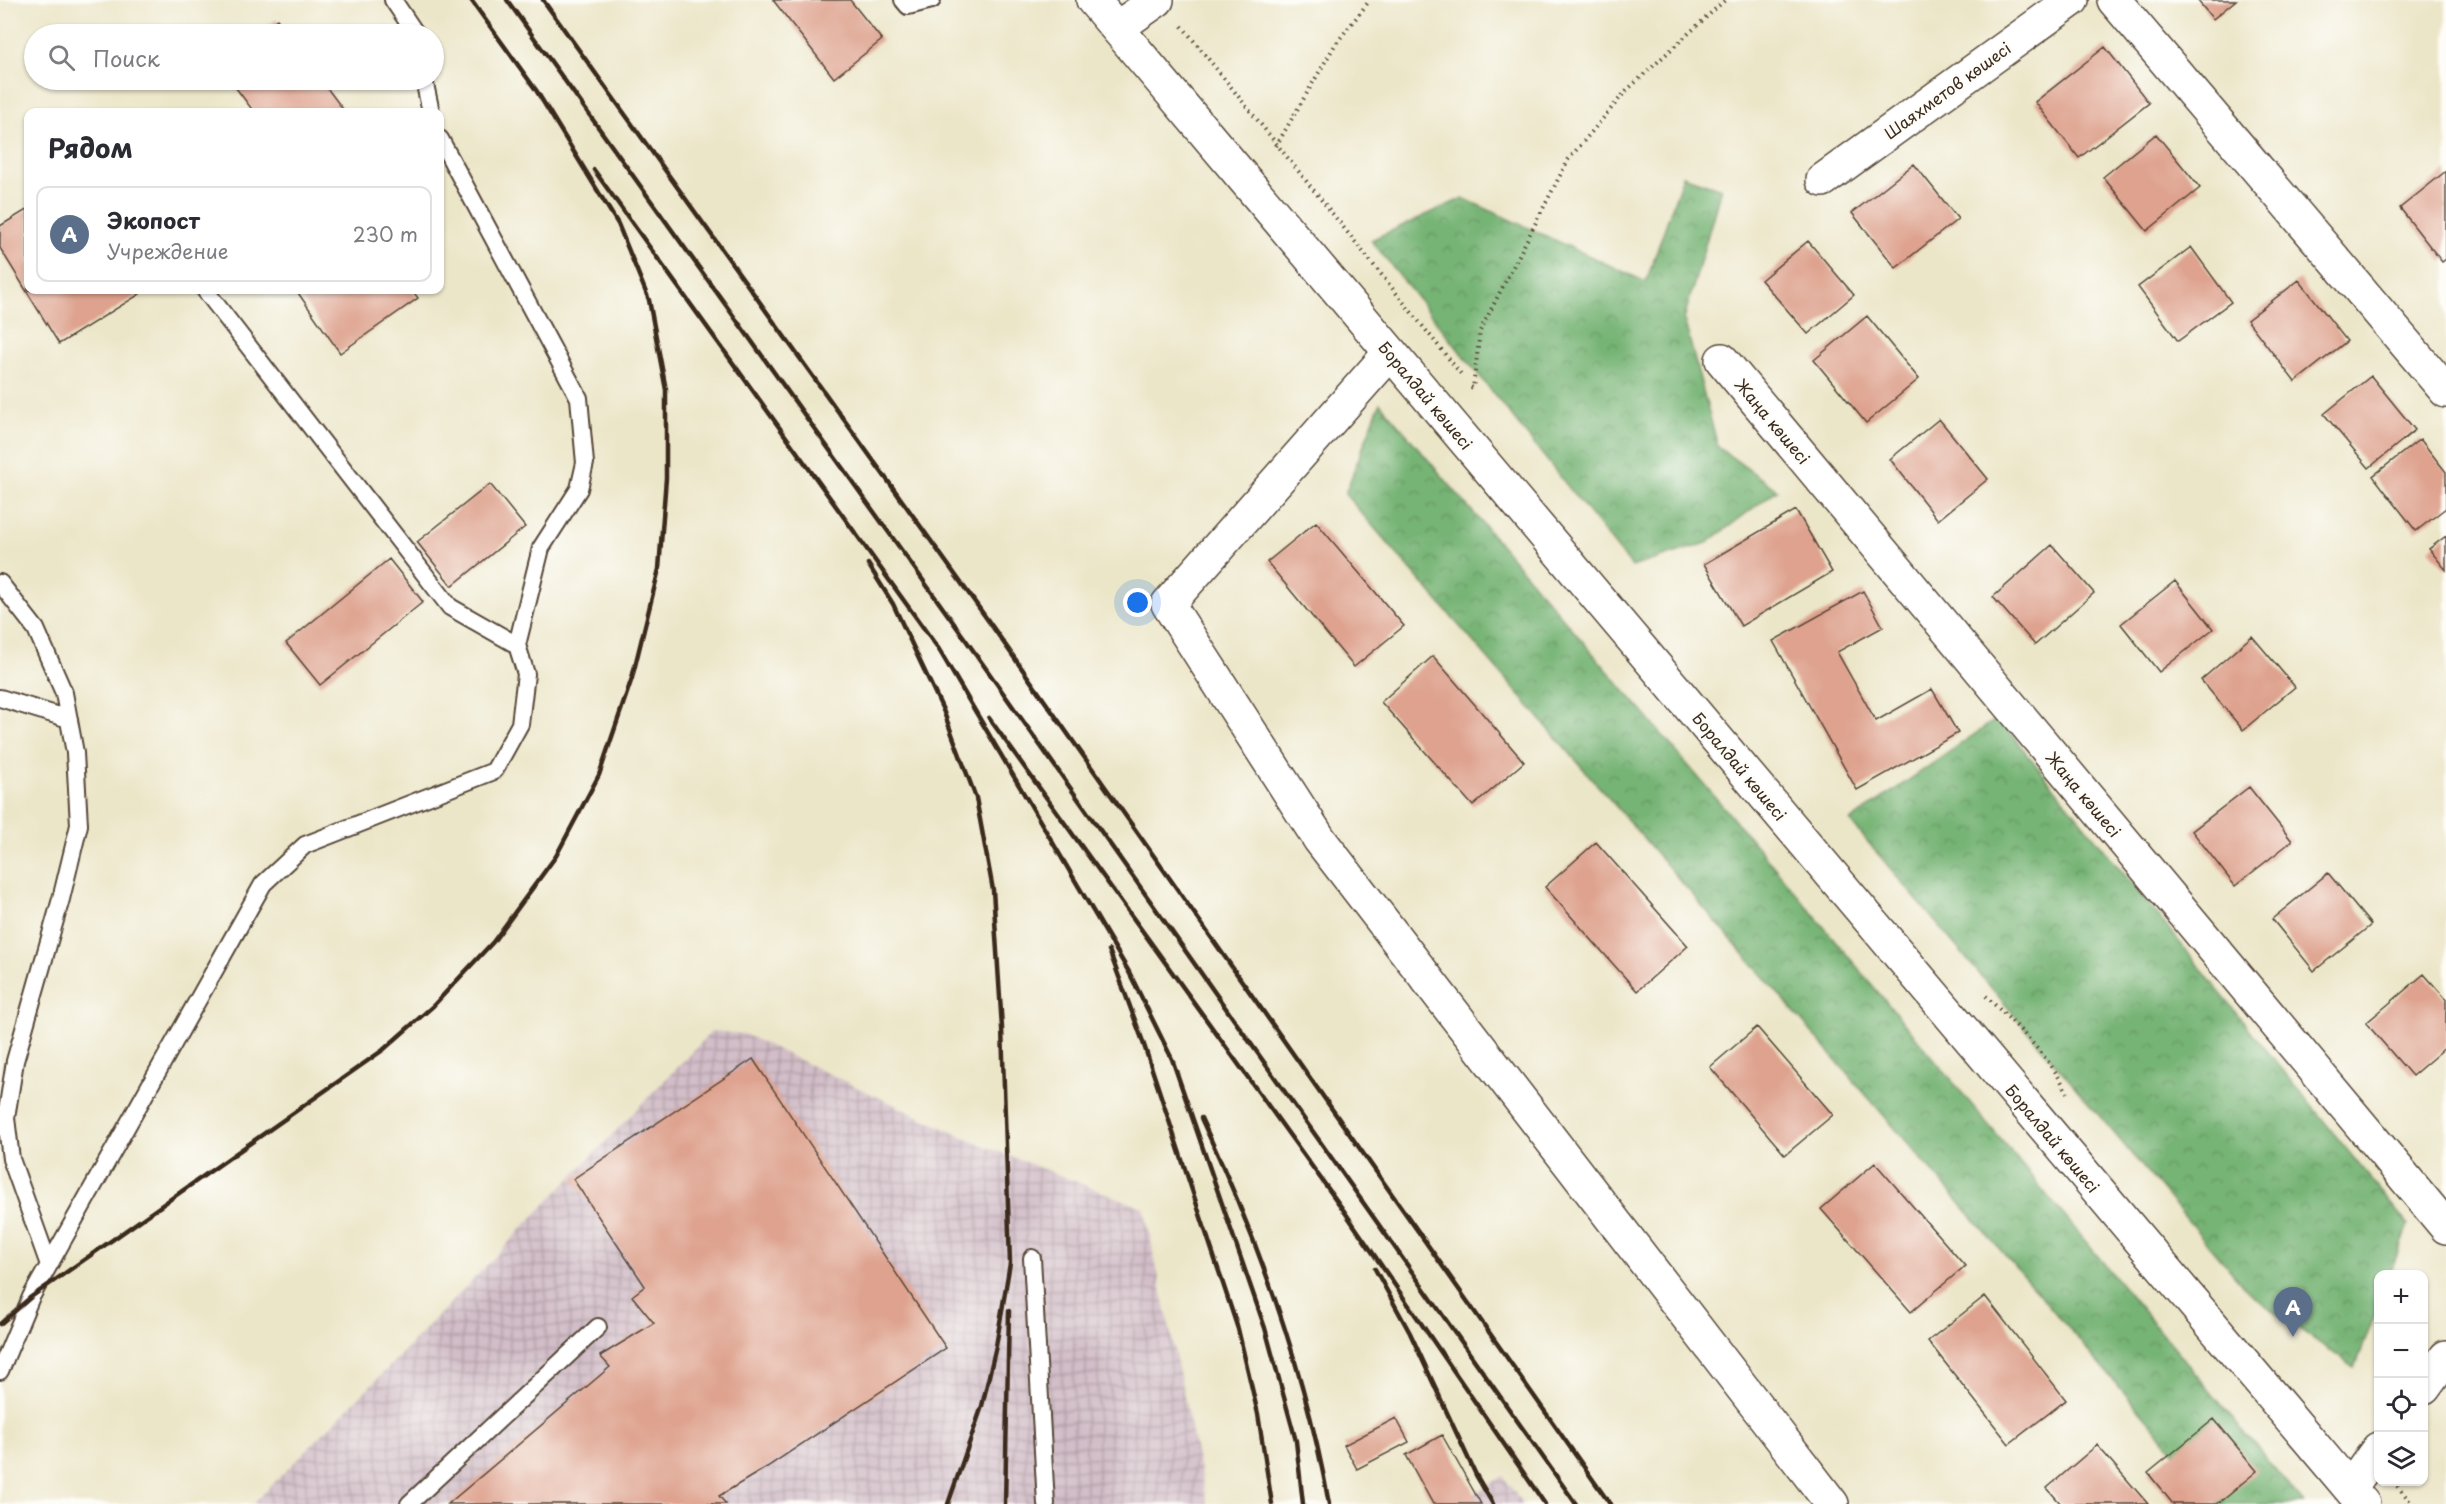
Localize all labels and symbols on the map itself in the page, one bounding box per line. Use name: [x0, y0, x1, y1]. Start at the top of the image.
street label: Шаяхметов көшесі: [1879, 36, 2015, 144]
street label: Боралдай көшесі: [1373, 336, 1479, 454]
street label: Жаңа көшесі: [1729, 372, 1816, 469]
your location: [1123, 588, 1152, 617]
street label: Боралдай көшесі: [1687, 707, 1793, 825]
street label: Жаңа көшесі: [2040, 745, 2127, 842]
street label: Боралдай көшесі: [2000, 1079, 2106, 1197]
pin: A: [2274, 1288, 2312, 1337]

